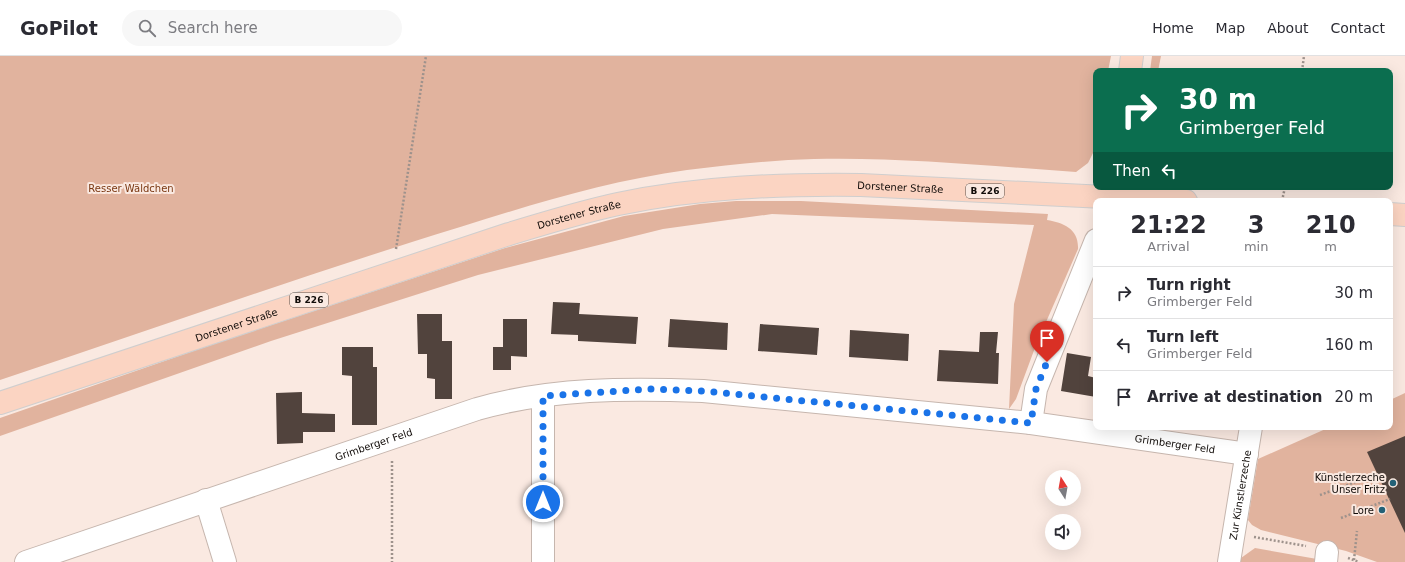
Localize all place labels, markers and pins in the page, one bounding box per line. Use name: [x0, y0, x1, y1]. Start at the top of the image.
pin: [1030, 321, 1064, 362]
place label: Künstlerzeche Unser Fritz: [1315, 472, 1385, 495]
marker: Künstlerzeche Unser Fritz: [1388, 478, 1398, 488]
place label: Lore: [1352, 505, 1374, 516]
marker: Lore: [1377, 505, 1387, 515]

